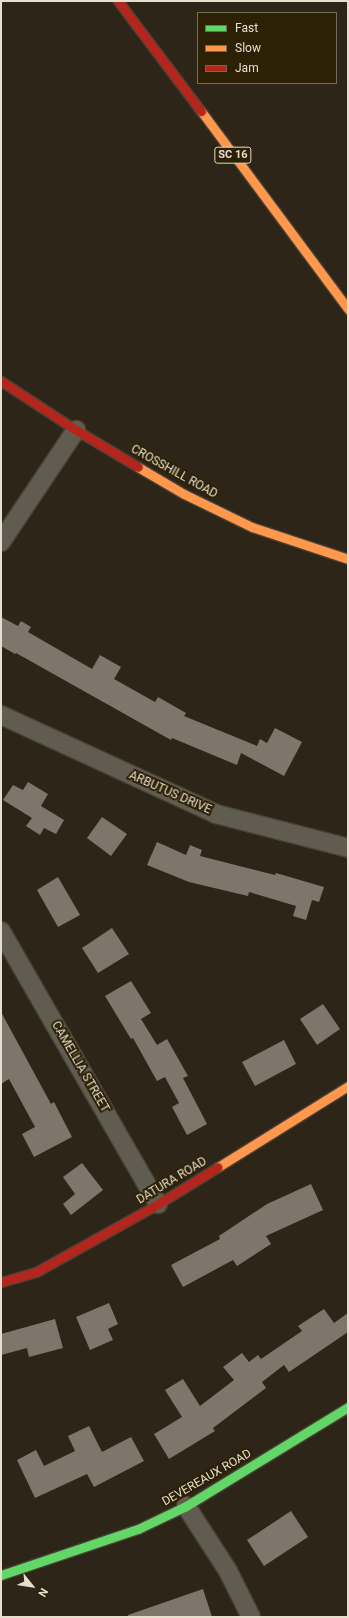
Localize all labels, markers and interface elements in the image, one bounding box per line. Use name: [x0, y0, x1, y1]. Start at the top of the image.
legend: [197, 12, 337, 84]
text: Fast: [235, 21, 258, 35]
text: Slow: [235, 41, 261, 55]
text: Jam: [235, 61, 259, 75]
road number: SC 16: [214, 146, 252, 164]
street label: CROSSHILL ROAD: [128, 442, 220, 502]
street label: ARBUTUS DRIVE: [127, 768, 213, 818]
street label: CAMELLIA STREET: [48, 1019, 112, 1115]
street label: DATURA ROAD: [134, 1154, 210, 1208]
street label: DEVEREAUX ROAD: [160, 1447, 254, 1509]
north arrow: [12, 1566, 52, 1606]
text: N: [35, 1586, 50, 1599]

